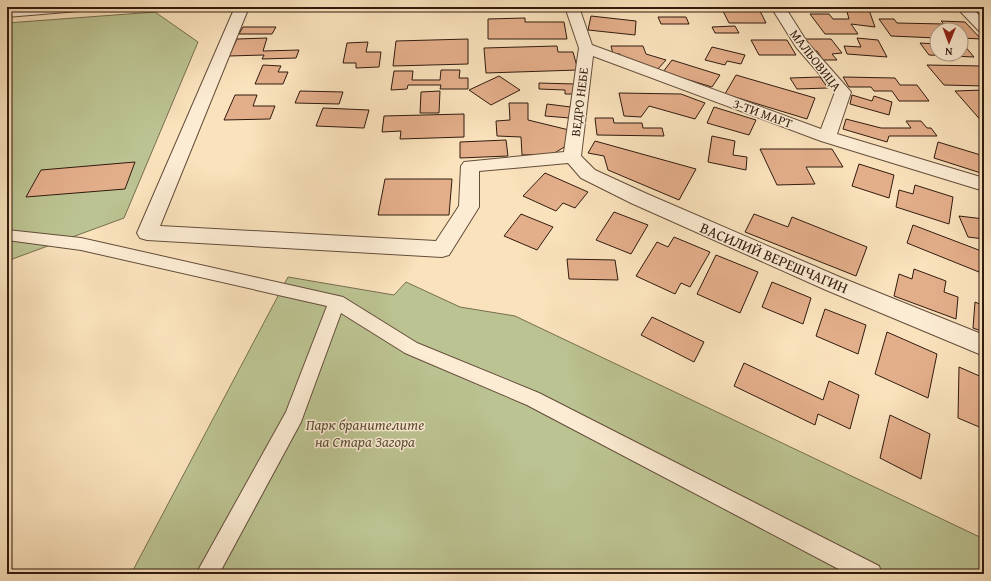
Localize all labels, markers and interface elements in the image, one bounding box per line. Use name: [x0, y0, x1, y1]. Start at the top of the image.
north arrow: [929, 22, 969, 62]
street label: МАЛЬОВИЦА: [785, 25, 846, 95]
text: N: [944, 44, 953, 60]
street label: ВЕДРО НЕБЕ: [566, 66, 593, 138]
street label: 3-ТИ МАРТ: [730, 94, 796, 133]
street label: ВАСИЛИЙ ВЕРЕШЧАГИН: [697, 217, 851, 298]
park label: Парк бранителите на Стара Загора: [306, 414, 424, 452]

